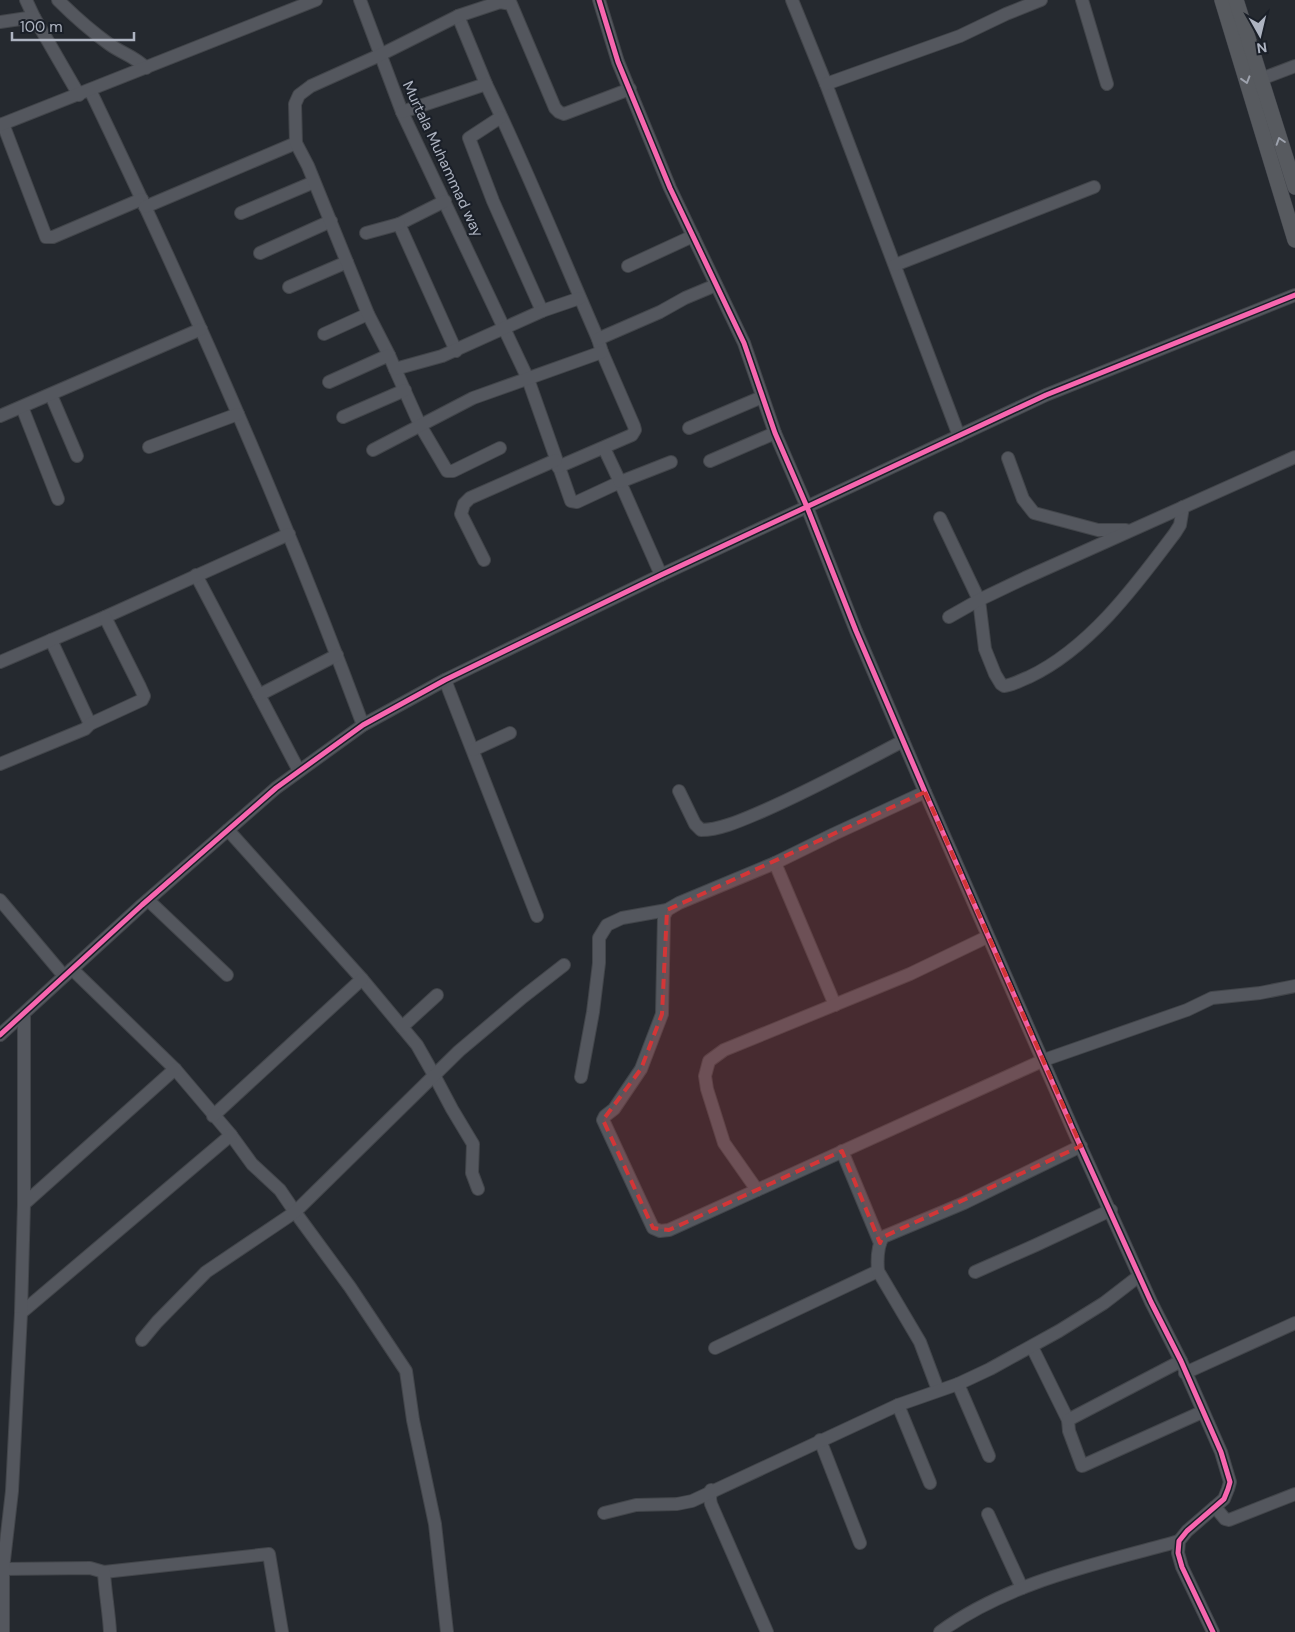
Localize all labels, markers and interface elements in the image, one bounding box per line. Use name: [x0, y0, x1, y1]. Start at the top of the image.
scale bar: [12, 10, 135, 42]
north arrow: [1235, 10, 1285, 60]
text: 100 m: [20, 17, 63, 37]
text: N: [1255, 38, 1268, 57]
one-way arrow: [1241, 76, 1251, 84]
street label: Murtala Muhammad way: [398, 78, 488, 241]
one-way arrow: [1276, 137, 1286, 145]

